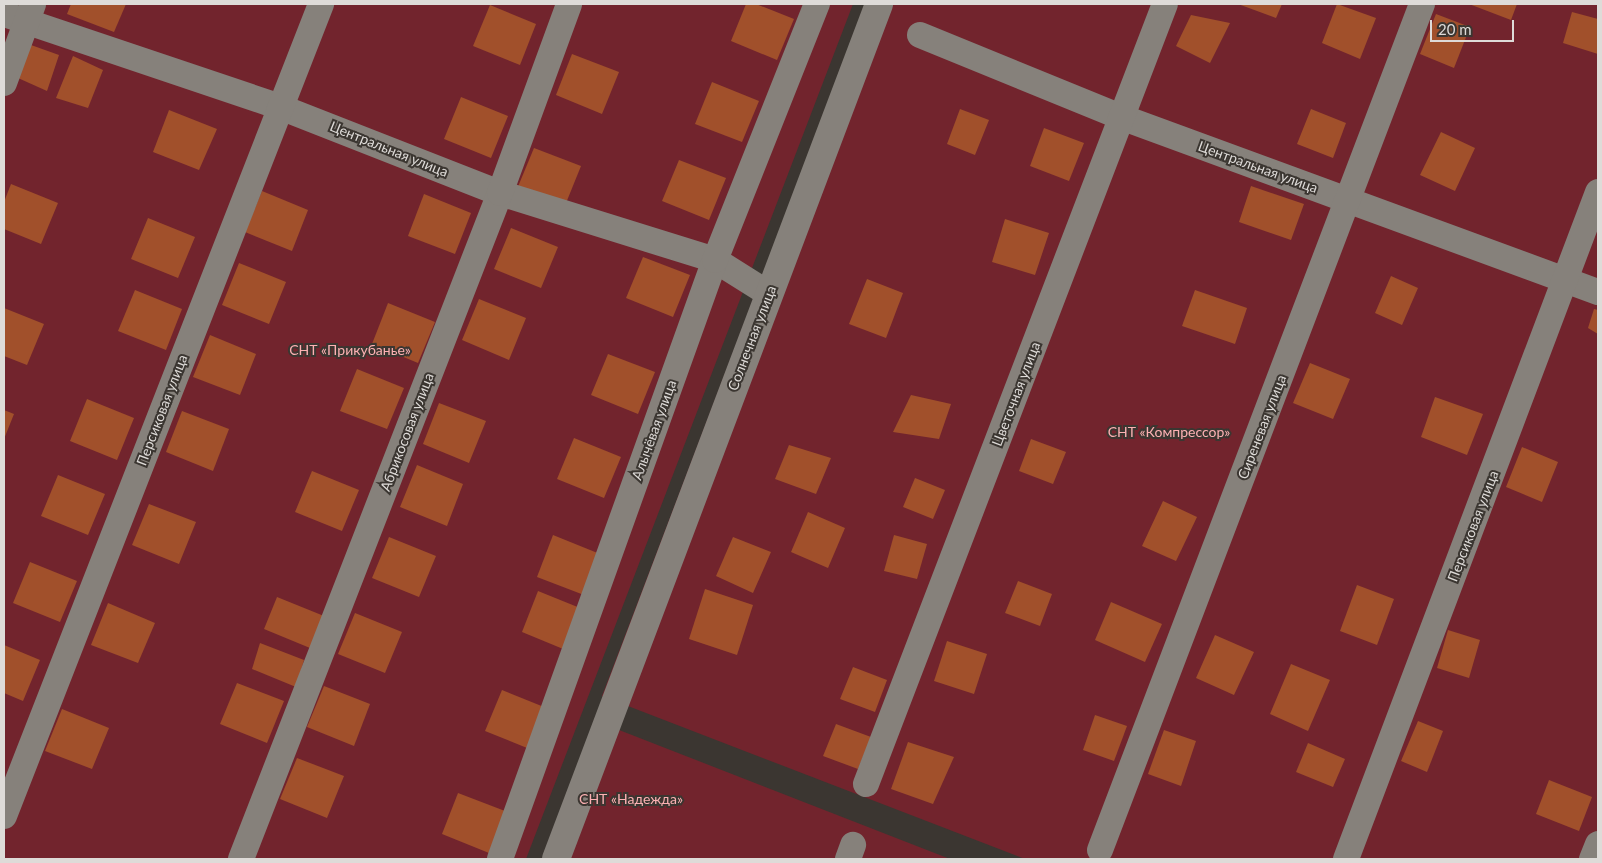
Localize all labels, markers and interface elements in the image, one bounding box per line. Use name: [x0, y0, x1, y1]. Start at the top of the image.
scale bar: [1432, 10, 1516, 42]
text: 20 m: [1438, 20, 1472, 38]
street label: Центральная улица: [327, 118, 451, 180]
street label: Центральная улица: [1196, 138, 1320, 196]
street label: Солнечная улица: [724, 283, 780, 393]
street label: Цветочная улица: [988, 339, 1044, 449]
park label: СНТ «Прикубанье»: [289, 342, 411, 358]
street label: Персиковая улица: [133, 352, 191, 468]
street label: Абрикосовая улица: [377, 371, 437, 493]
street label: Сиреневая улица: [1234, 372, 1290, 482]
street label: Алычёвая улица: [628, 378, 680, 482]
park label: СНТ «Компрессор»: [1108, 424, 1230, 440]
street label: Персиковая улица: [1444, 468, 1502, 584]
park label: СНТ «Надежда»: [579, 791, 683, 807]

